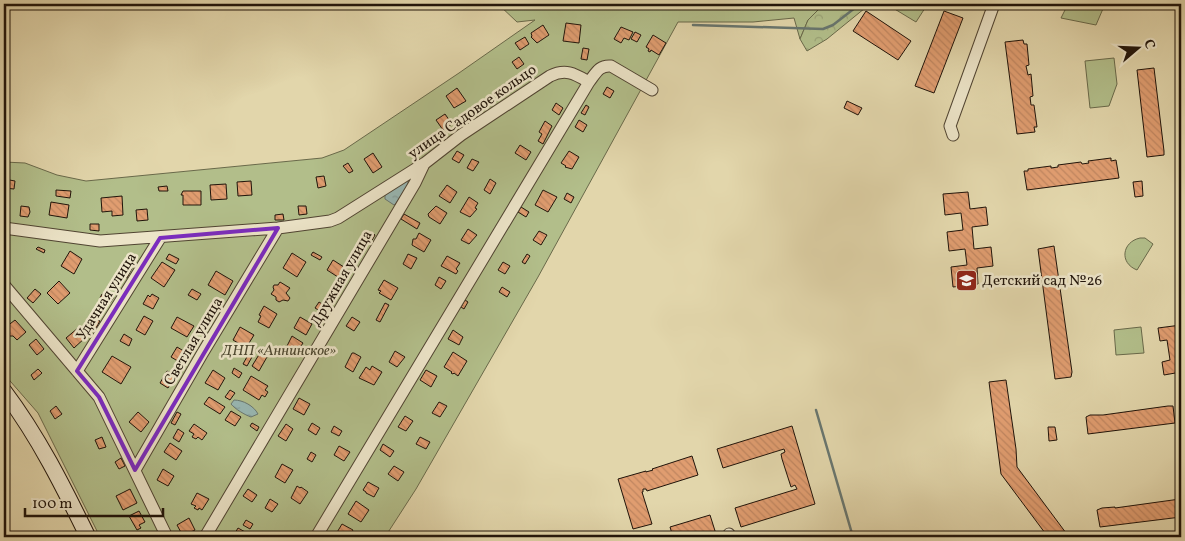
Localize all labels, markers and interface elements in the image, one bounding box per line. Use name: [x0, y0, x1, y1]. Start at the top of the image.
north arrow: [1112, 22, 1162, 72]
text: С: [1138, 37, 1159, 52]
street label: улица Садовое кольцо: [404, 60, 541, 165]
street label: Дружная улица: [306, 227, 378, 331]
street label: Удачная улица: [72, 249, 143, 345]
school or university icon: Детский сад №26: [954, 268, 978, 292]
place label: Детский сад №26: [982, 271, 1102, 292]
street label: Светлая улица: [160, 294, 229, 390]
park label: ДНП «Аннинское»: [221, 341, 336, 362]
scale bar: [25, 486, 162, 518]
text: 100 m: [32, 494, 72, 515]

